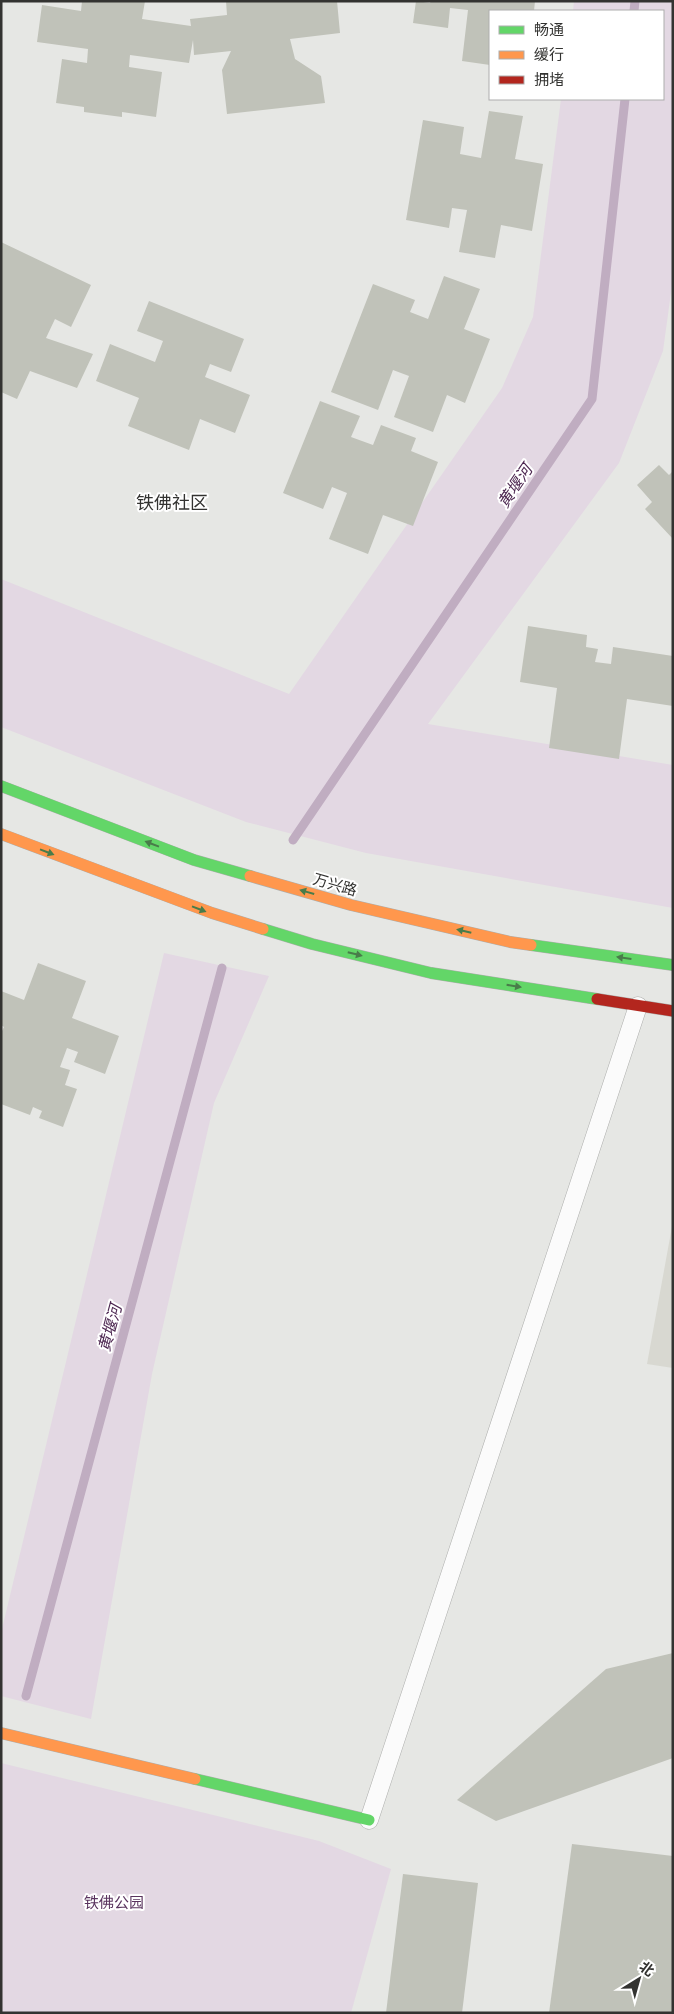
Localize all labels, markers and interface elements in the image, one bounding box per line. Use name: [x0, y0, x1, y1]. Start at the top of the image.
legend: [489, 10, 664, 100]
text: 畅通: [534, 21, 564, 39]
text: 缓行: [534, 46, 564, 64]
text: 拥堵: [534, 71, 564, 89]
water label: 黄堰河: [494, 458, 538, 511]
district label: 铁佛社区: [136, 492, 208, 514]
one-way arrow: [144, 840, 159, 848]
one-way arrow: [40, 848, 54, 856]
street label: 万兴路: [311, 870, 359, 900]
one-way arrow: [299, 888, 314, 896]
one-way arrow: [192, 905, 206, 913]
one-way arrow: [457, 927, 472, 935]
one-way arrow: [347, 950, 362, 958]
one-way arrow: [616, 954, 632, 962]
one-way arrow: [506, 983, 522, 991]
water label: 黄堰河: [95, 1299, 126, 1354]
park label: 铁佛公园: [84, 1894, 144, 1912]
north arrow: [614, 1954, 664, 2004]
text: 北: [636, 1957, 658, 1980]

